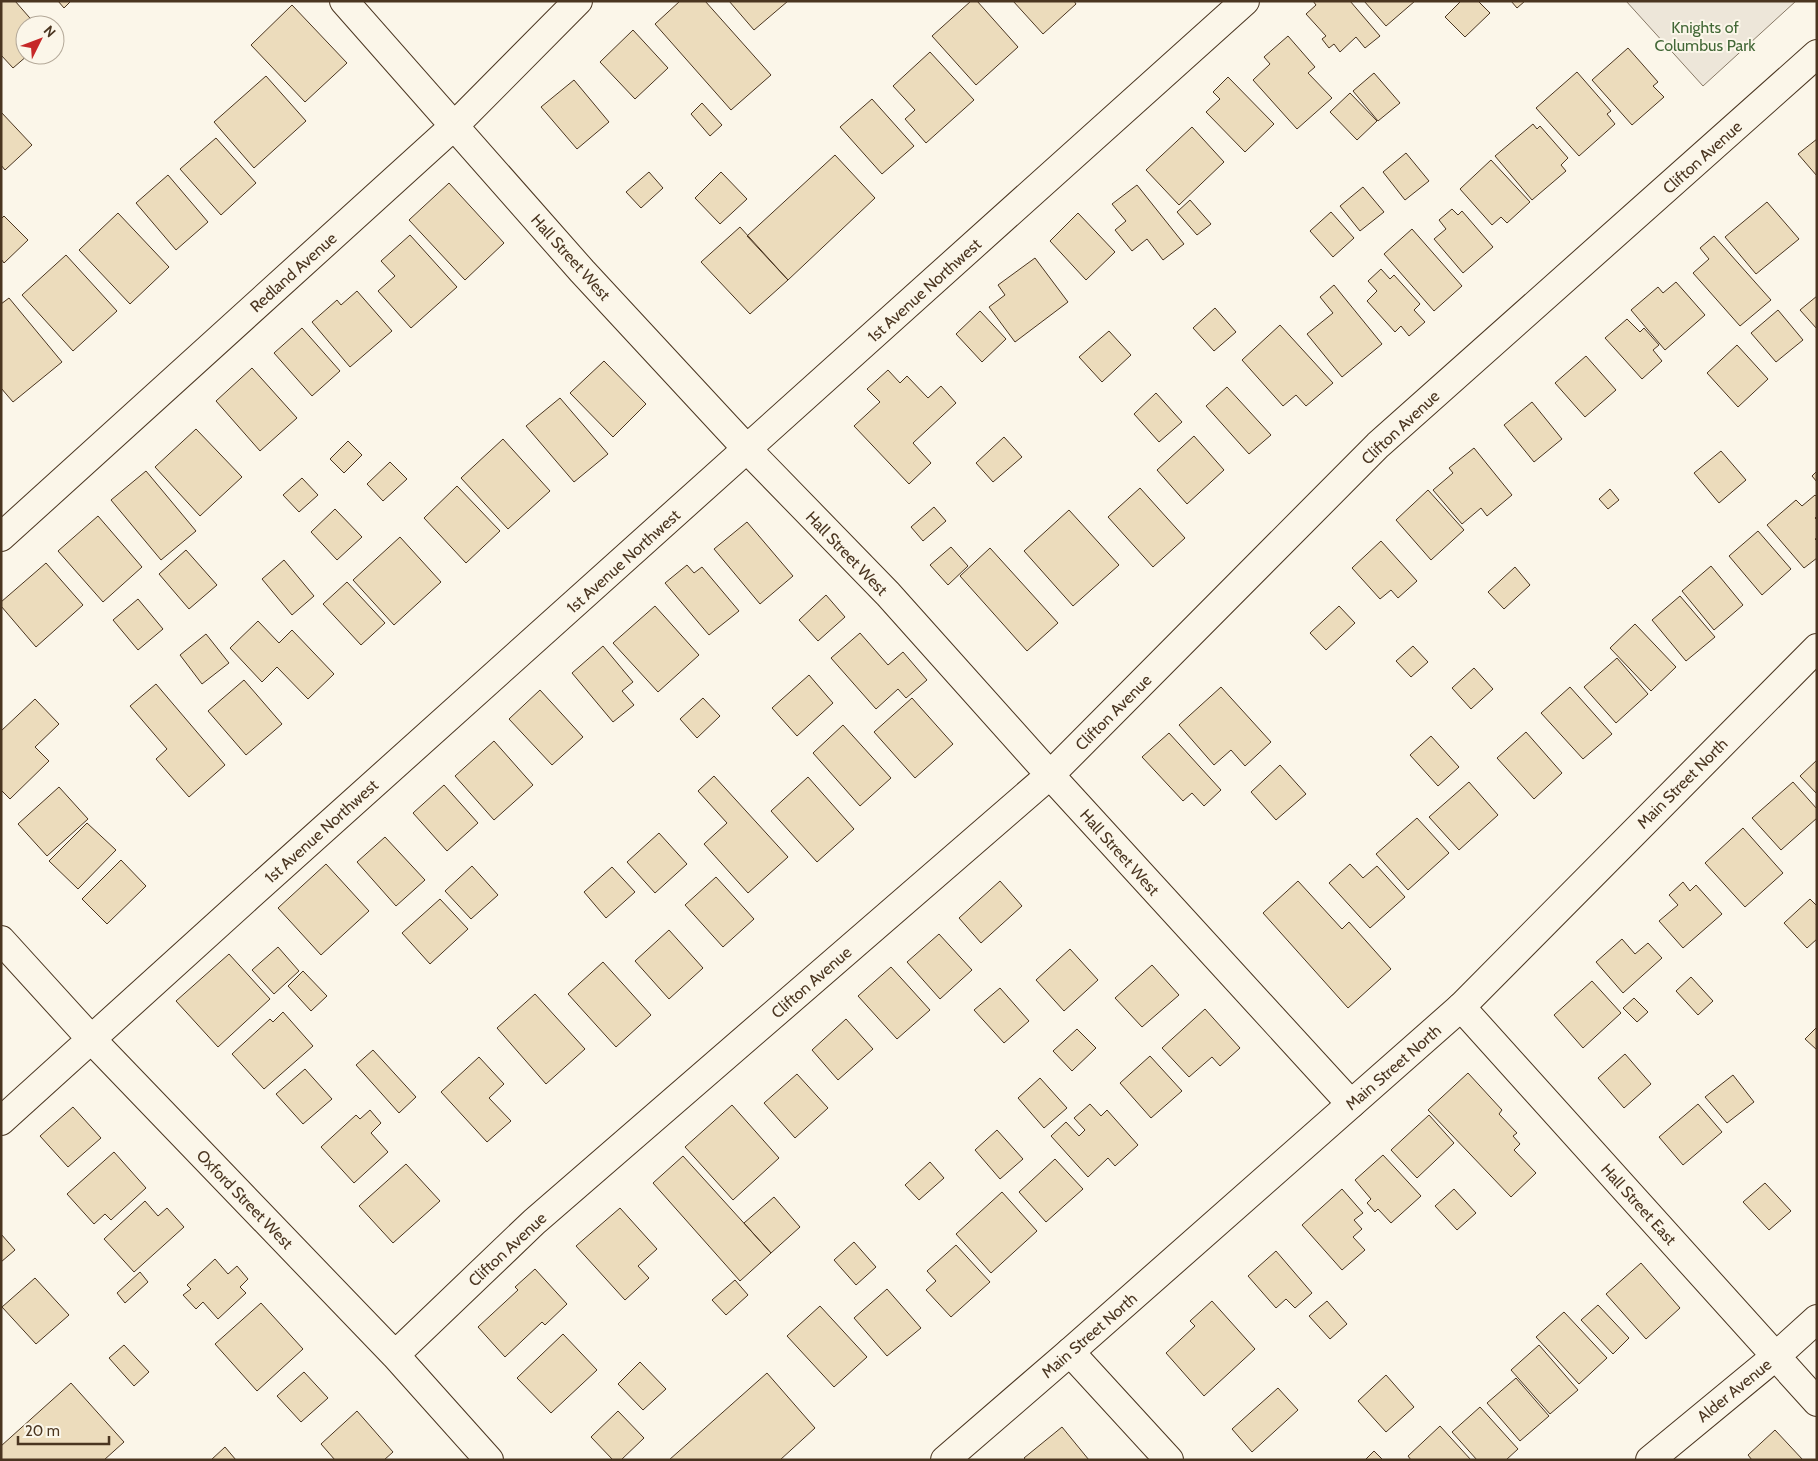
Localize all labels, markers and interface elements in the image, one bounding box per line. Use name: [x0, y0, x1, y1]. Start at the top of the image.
north arrow: [15, 15, 65, 65]
park label: Knights of Columbus Park: [1655, 18, 1756, 55]
text: N: [40, 22, 60, 41]
street label: Clifton Avenue: [1659, 117, 1746, 198]
street label: Hall Street West: [527, 210, 615, 305]
street label: Redland Avenue: [246, 228, 341, 316]
street label: 1st Avenue Northwest: [864, 234, 985, 346]
street label: Clifton Avenue: [1357, 386, 1443, 468]
street label: 1st Avenue Northwest: [563, 505, 684, 617]
street label: Hall Street West: [802, 507, 892, 600]
street label: Clifton Avenue: [1071, 670, 1155, 754]
street label: Main Street North: [1633, 734, 1732, 833]
street label: 1st Avenue Northwest: [261, 775, 382, 887]
street label: Hall Street West: [1076, 805, 1164, 900]
street label: Clifton Avenue: [767, 942, 855, 1022]
street label: Main Street North: [1342, 1021, 1445, 1114]
street label: Oxford Street West: [193, 1146, 297, 1253]
street label: Hall Street East: [1597, 1160, 1681, 1250]
street label: Clifton Avenue: [464, 1208, 550, 1290]
street label: Main Street North: [1038, 1289, 1141, 1382]
street label: Alder Avenue: [1693, 1355, 1775, 1426]
scale bar: [18, 1414, 109, 1446]
text: 20 m: [25, 1422, 60, 1440]

